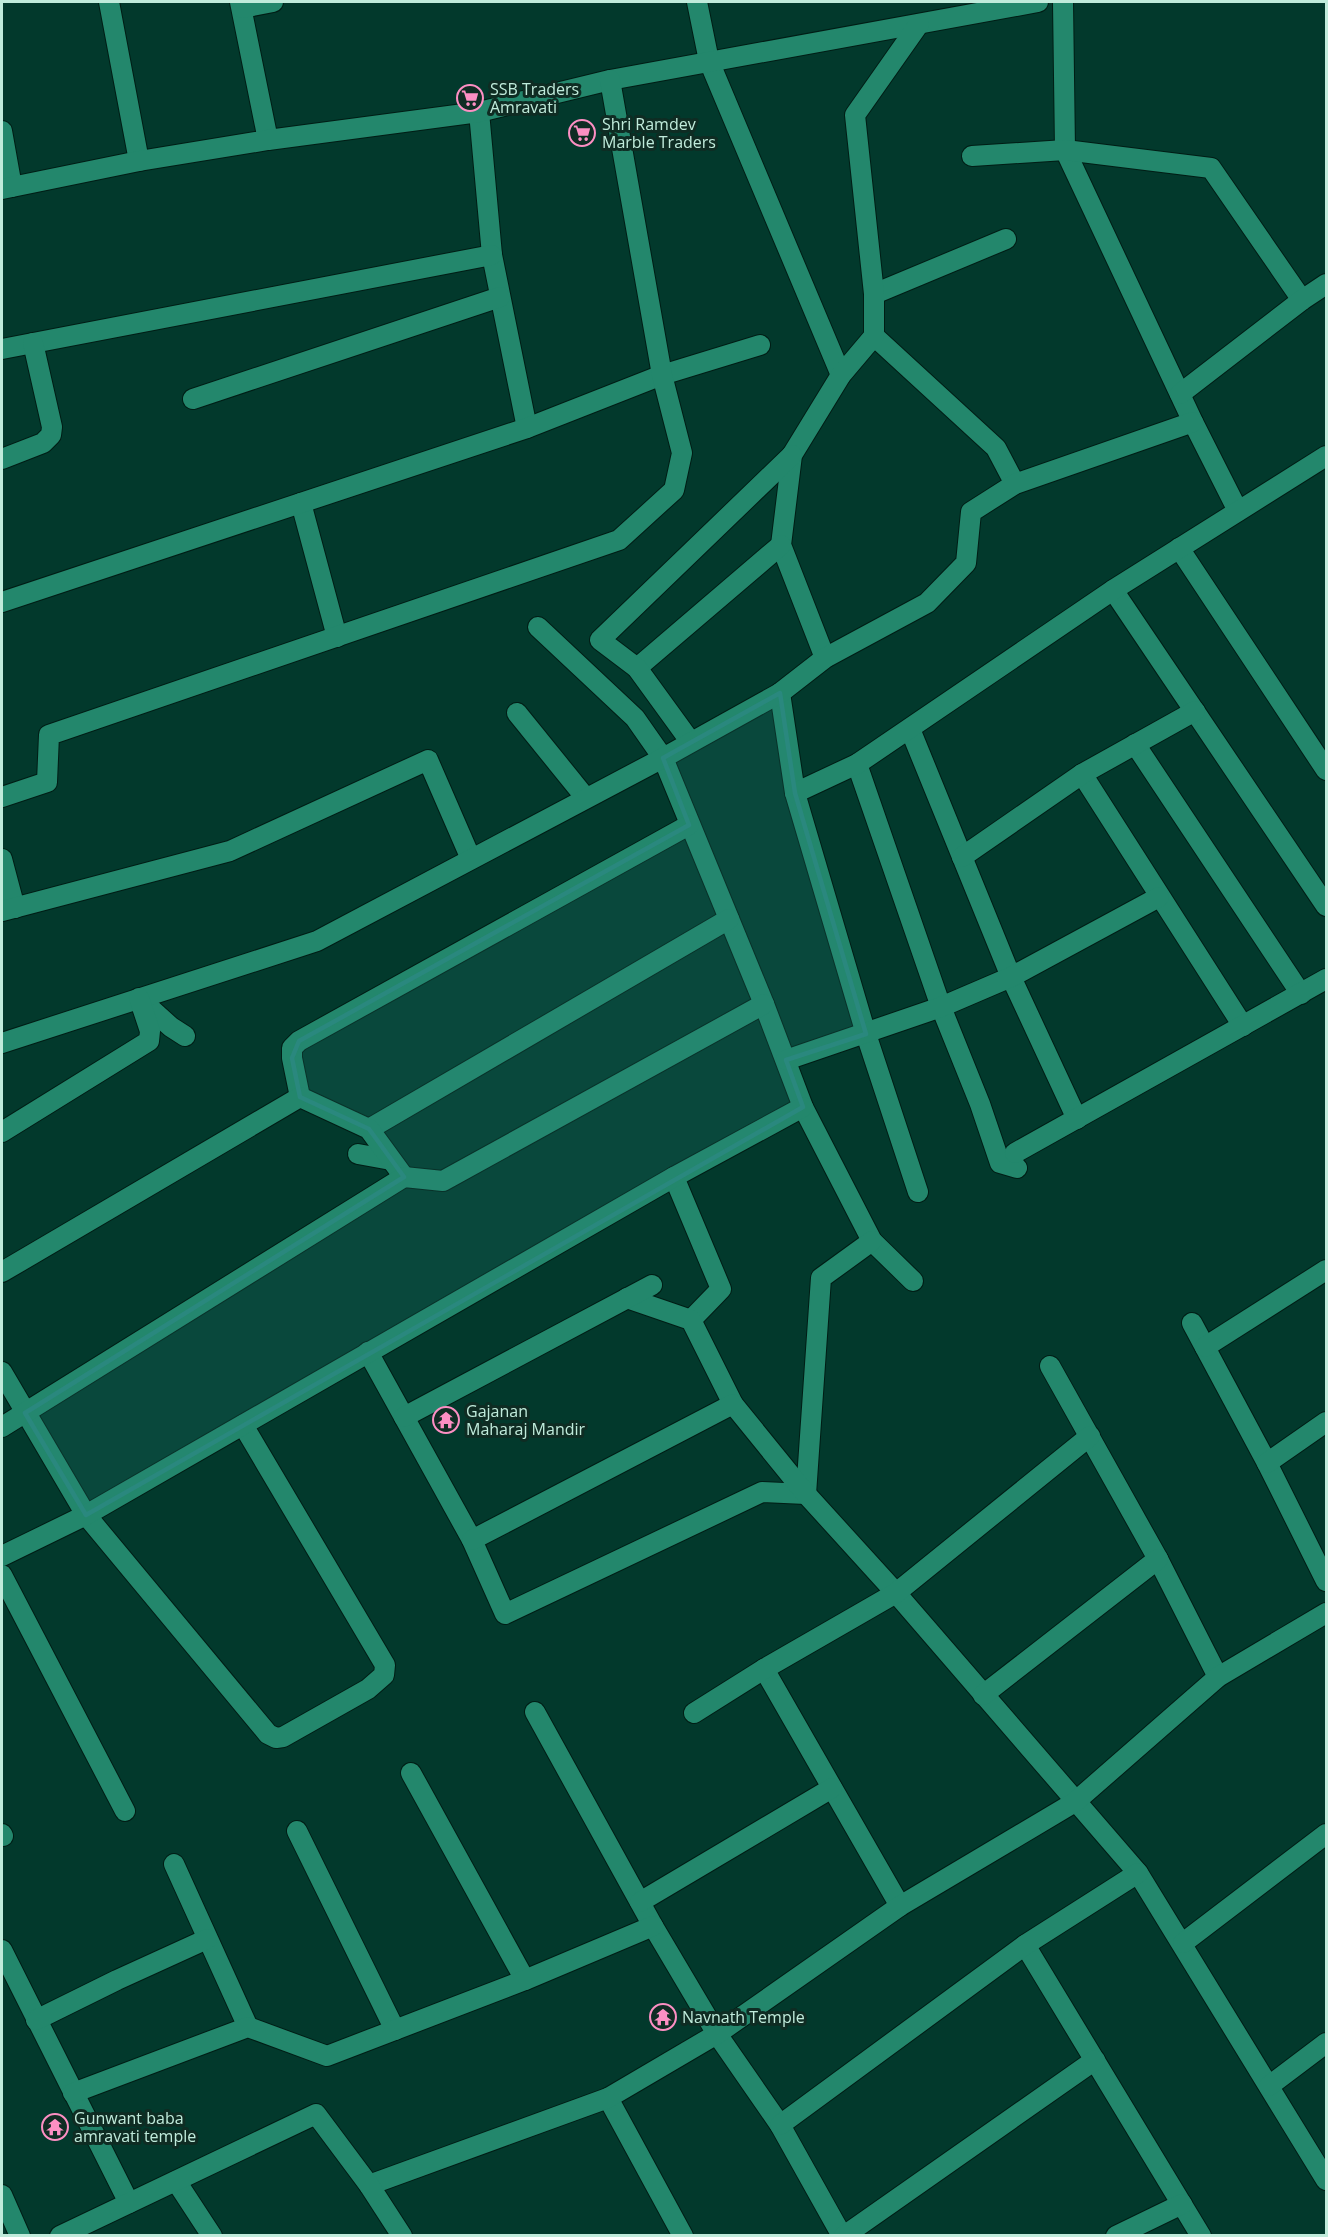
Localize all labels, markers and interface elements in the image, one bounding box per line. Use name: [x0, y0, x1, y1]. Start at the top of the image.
place label: SSB Traders Amravati: [490, 78, 579, 118]
supermarket icon: SSB Traders Amravati: [455, 83, 485, 113]
place label: Shri Ramdev Marble Traders: [602, 113, 716, 153]
supermarket icon: Shri Ramdev Marble Traders: [567, 118, 597, 148]
place label: Gajanan Maharaj Mandir: [466, 1400, 586, 1440]
temple icon: Gajanan Maharaj Mandir: [431, 1405, 461, 1435]
temple icon: Navnath Temple: [648, 2002, 678, 2032]
place label: Navnath Temple: [682, 2006, 805, 2028]
place label: Gunwant baba amravati temple: [74, 2107, 196, 2147]
temple icon: Gunwant baba amravati temple: [40, 2112, 70, 2142]

